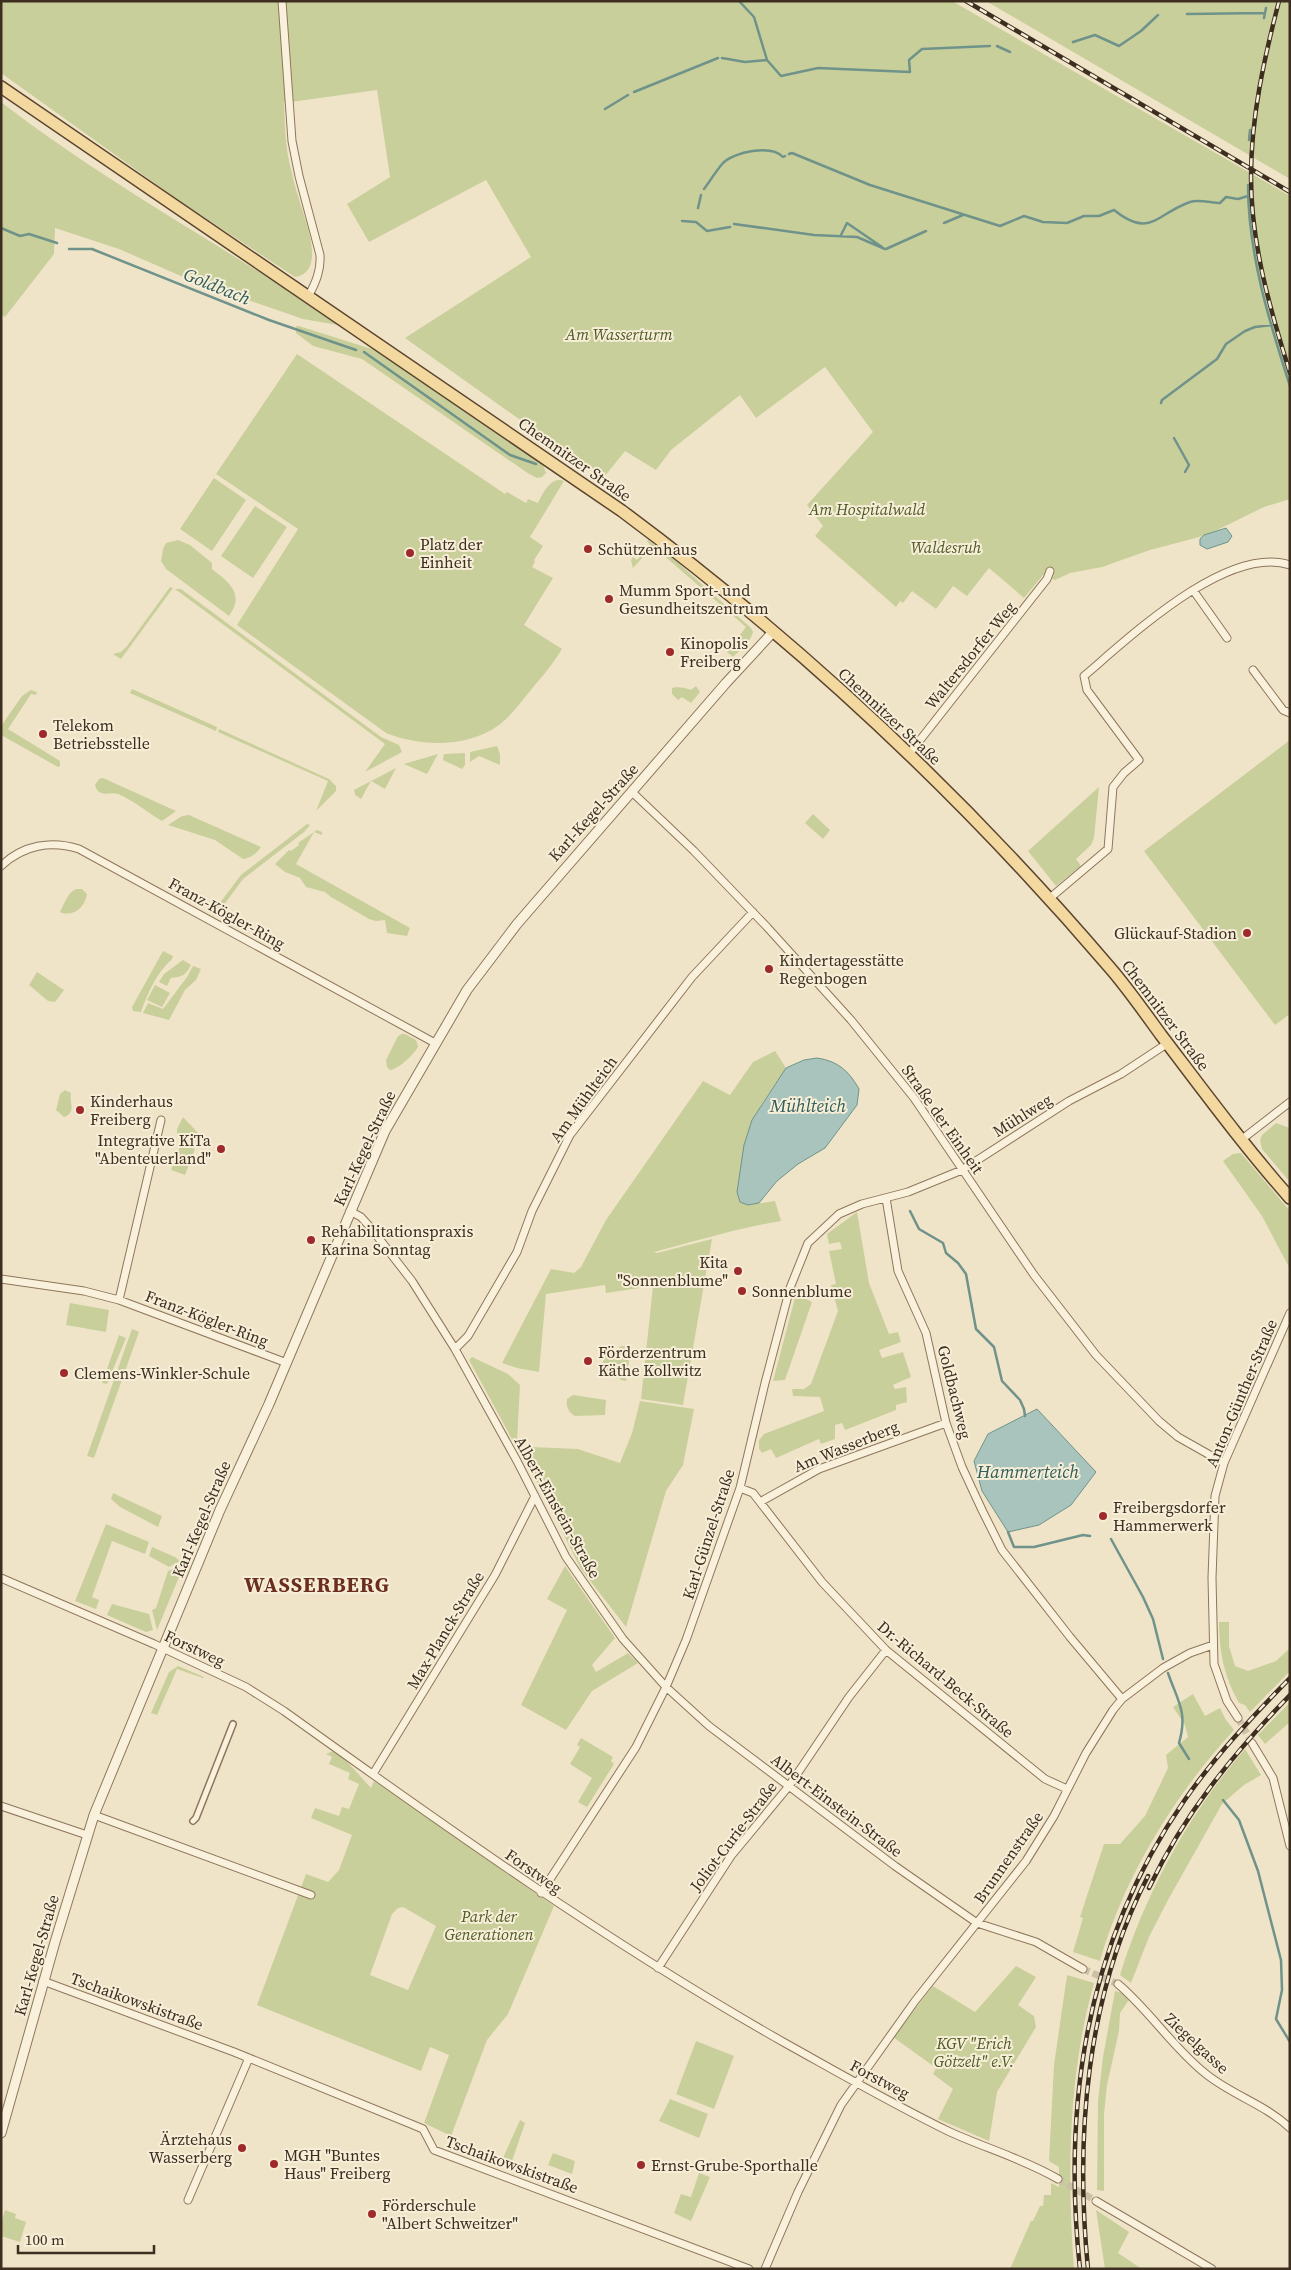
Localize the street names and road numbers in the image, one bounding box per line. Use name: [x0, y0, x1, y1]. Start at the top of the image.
street label: Chemnitzer Straße: [514, 412, 636, 506]
street label: Waltersdorfer Weg: [920, 596, 1020, 714]
street label: Chemnitzer Straße: [834, 662, 946, 770]
street label: Karl-Kegel-Straße: [543, 758, 643, 866]
street label: Franz-Kögler-Ring: [165, 872, 289, 954]
street label: Chemnitzer Straße: [1117, 955, 1215, 1075]
street label: Am Mühlteich: [544, 1051, 622, 1147]
street label: Straße der Einheit: [897, 1060, 989, 1179]
street label: Karl-Kegel-Straße: [328, 1087, 400, 1209]
street label: Mühlweg: [988, 1088, 1056, 1142]
street label: Franz-Kögler-Ring: [142, 1284, 272, 1352]
street label: Anton-Günther-Straße: [1200, 1316, 1282, 1470]
street label: Goldbachweg: [933, 1343, 977, 1441]
street label: Am Wasserberg: [790, 1415, 902, 1477]
street label: Albert-Einstein-Straße: [510, 1432, 606, 1582]
street label: Karl-Kegel-Straße: [166, 1457, 236, 1581]
street label: Karl-Günzel-Straße: [677, 1466, 739, 1602]
street label: Max-Planck-Straße: [401, 1567, 489, 1693]
street label: Dr.-Richard-Beck-Straße: [873, 1615, 1019, 1743]
street label: Forstweg: [161, 1624, 229, 1672]
street label: Albert-Einstein-Straße: [767, 1748, 907, 1862]
street label: Joliot-Curie-Straße: [684, 1776, 782, 1896]
street label: Brunnenstraße: [968, 1806, 1048, 1908]
street label: Forstweg: [501, 1843, 567, 1899]
street label: Karl-Kegel-Straße: [8, 1892, 64, 2018]
street label: Tschaikowskistraße: [67, 1967, 207, 2035]
street label: Ziegelgasse: [1160, 2007, 1234, 2079]
street label: Forstweg: [846, 2054, 914, 2104]
street label: Tschaikowskistraße: [442, 2130, 582, 2198]

